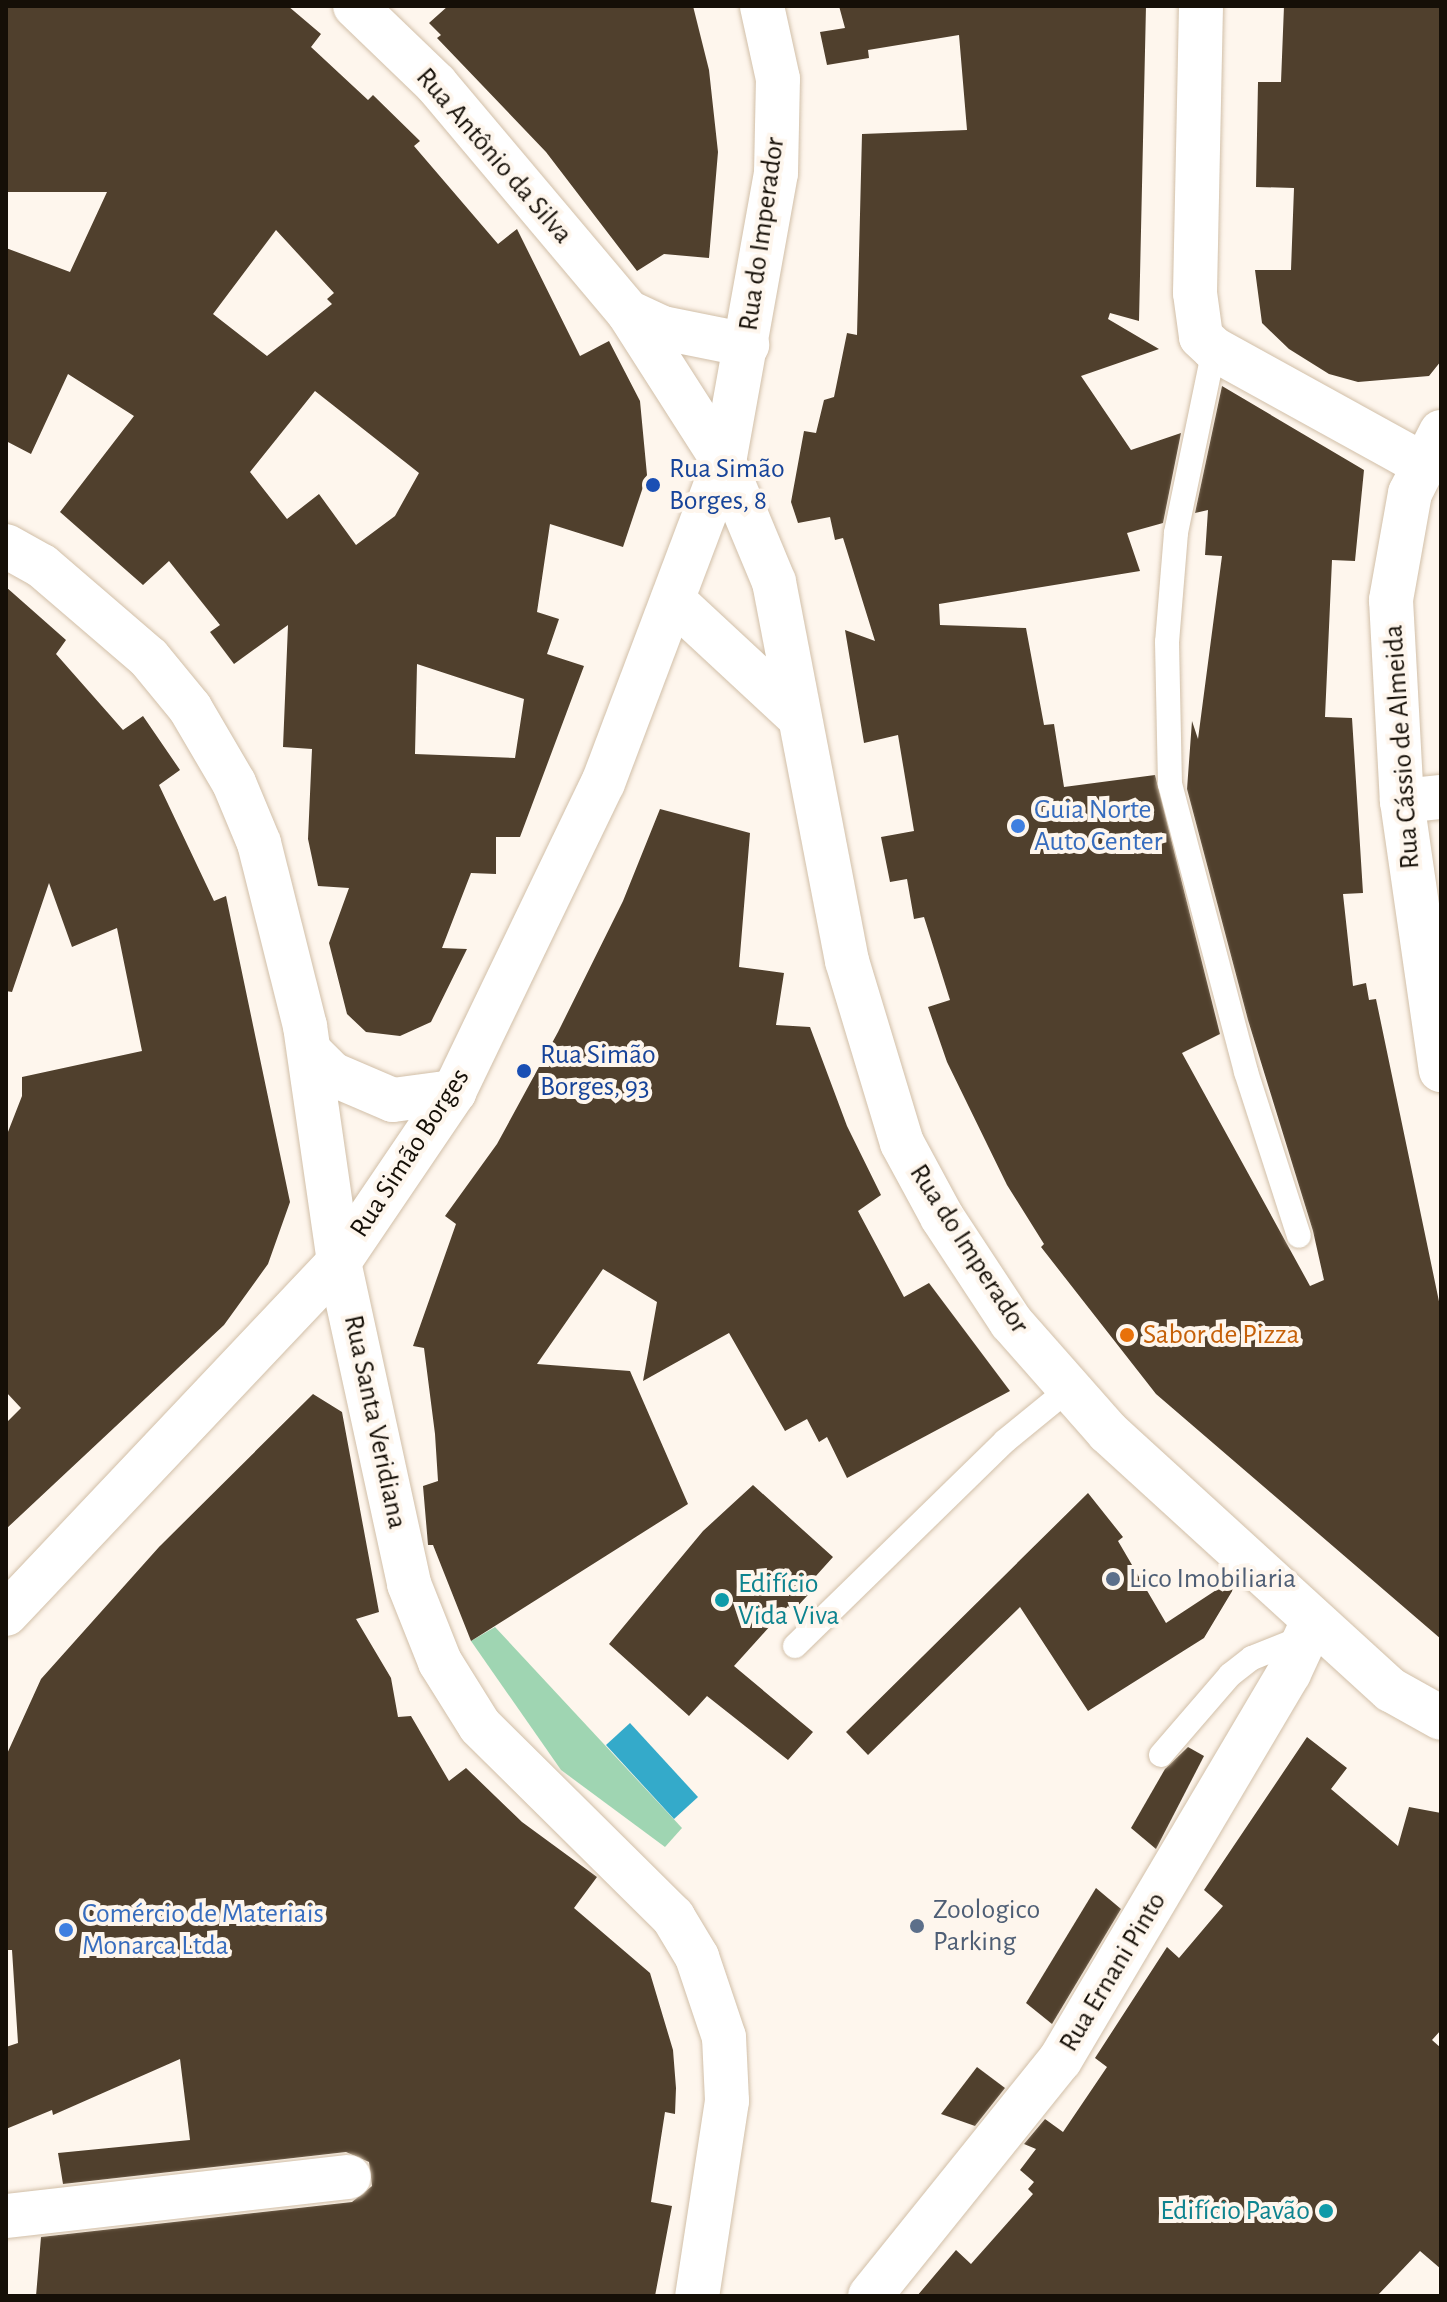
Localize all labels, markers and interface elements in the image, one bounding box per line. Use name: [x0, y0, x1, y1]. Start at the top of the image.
street label: Rua Antônio da Silva: [408, 61, 580, 251]
street label: Rua do Imperador: [732, 135, 792, 333]
place label: Rua Simão Borges, 8: [669, 452, 785, 518]
marker: Rua Simão Borges, 8: [644, 476, 662, 494]
street label: Rua Cássio de Almeida: [1377, 624, 1427, 870]
place label: Guia Norte Auto Center: [1034, 793, 1163, 859]
marker: Guia Norte Auto Center: [1009, 817, 1027, 835]
place label: Rua Simão Borges, 93: [540, 1038, 656, 1104]
street label: Rua Simão Borges: [343, 1062, 477, 1244]
marker: Rua Simão Borges, 93: [515, 1062, 533, 1080]
street label: Rua do Imperador: [902, 1158, 1036, 1340]
street label: Rua Santa Veridiana: [336, 1312, 414, 1532]
place label: Sabor de Pizza: [1143, 1318, 1299, 1352]
marker: Sabor de Pizza: [1118, 1326, 1136, 1344]
place label: Lico Imobiliaria: [1129, 1562, 1296, 1596]
place label: Edifício Vida Viva: [738, 1567, 839, 1633]
marker: Lico Imobiliaria: [1104, 1570, 1122, 1588]
marker: Edifício Vida Viva: [713, 1591, 731, 1609]
street label: Rua Ernani Pinto: [1052, 1886, 1174, 2058]
place label: Zoologico Parking: [933, 1893, 1040, 1959]
place label: Comércio de Materiais Monarca Ltda: [82, 1897, 324, 1963]
marker: Zoologico Parking: [908, 1917, 926, 1935]
marker: Comércio de Materiais Monarca Ltda: [57, 1921, 75, 1939]
place label: Edifício Pavão: [1160, 2194, 1310, 2228]
marker: Edifício Pavão: [1317, 2202, 1335, 2220]

